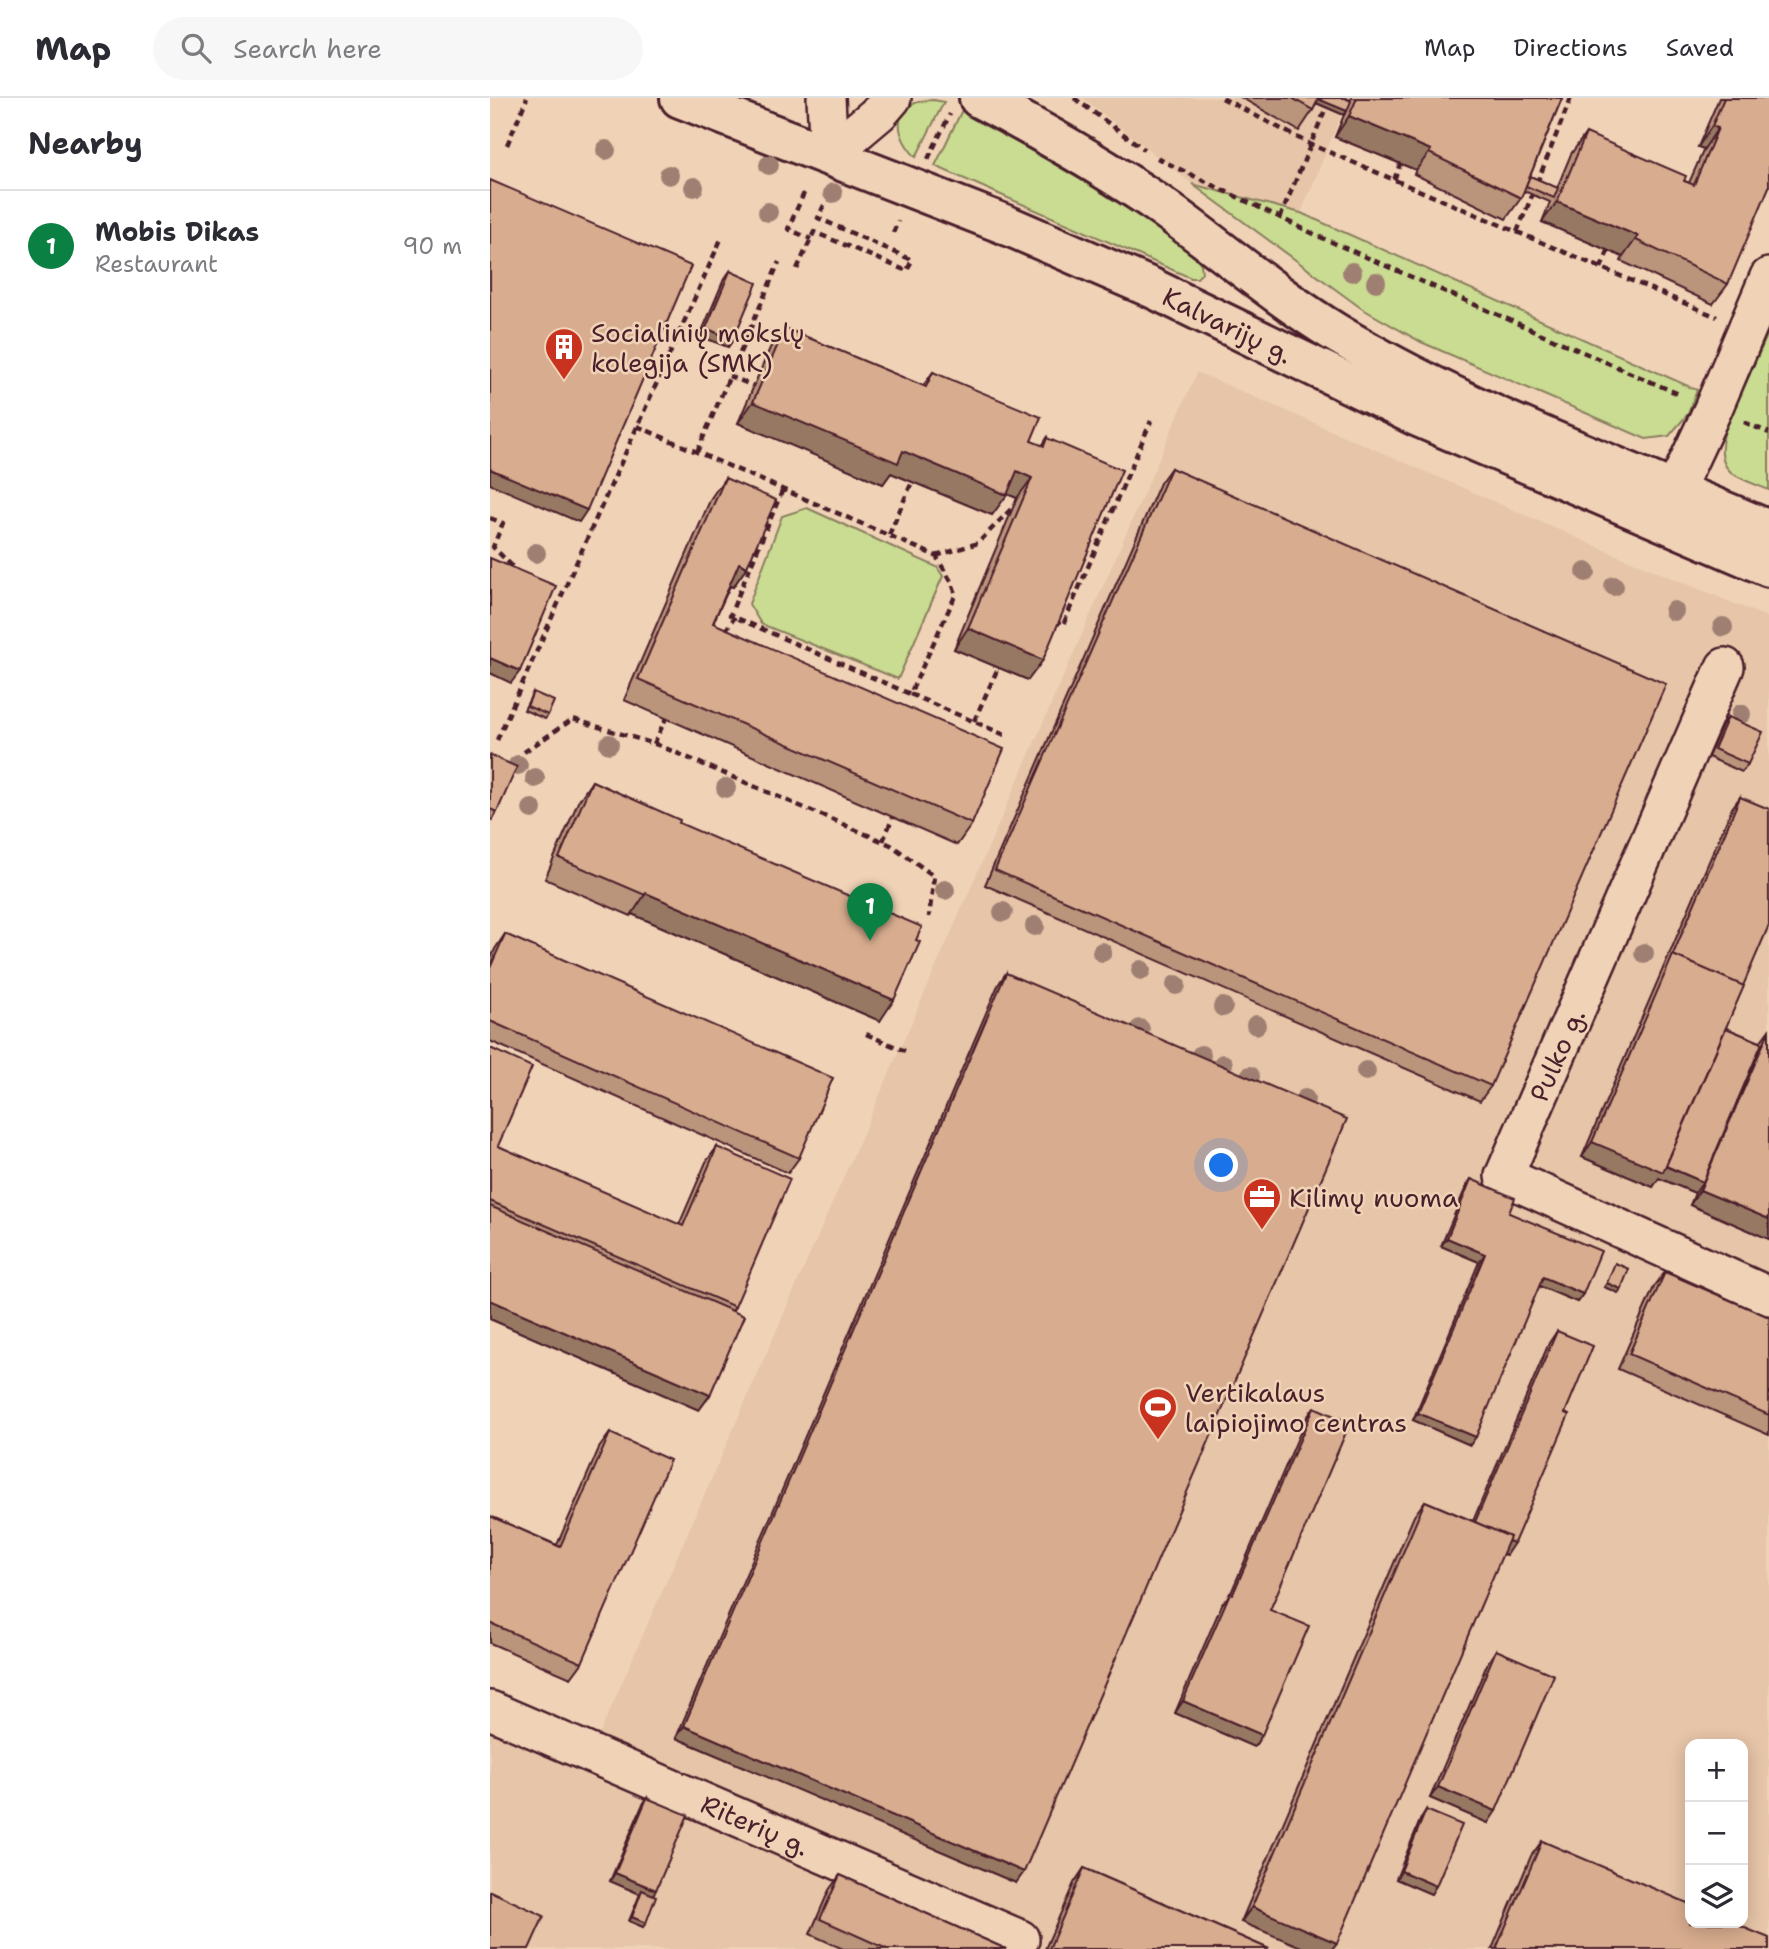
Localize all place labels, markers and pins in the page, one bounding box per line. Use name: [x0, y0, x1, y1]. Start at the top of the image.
place label: Socialinių mokslų kolegija (SMK): [591, 315, 805, 380]
building icon: Socialinių mokslų kolegija (SMK): [543, 326, 585, 381]
pin: 1: [847, 883, 893, 941]
office icon: Kilimų nuoma: [1241, 1176, 1283, 1231]
place label: Kilimų nuoma: [1289, 1180, 1458, 1215]
place label: Vertikalaus laipiojimo centras: [1185, 1375, 1407, 1440]
sports icon: Vertikalaus laipiojimo centras: [1137, 1386, 1179, 1441]

